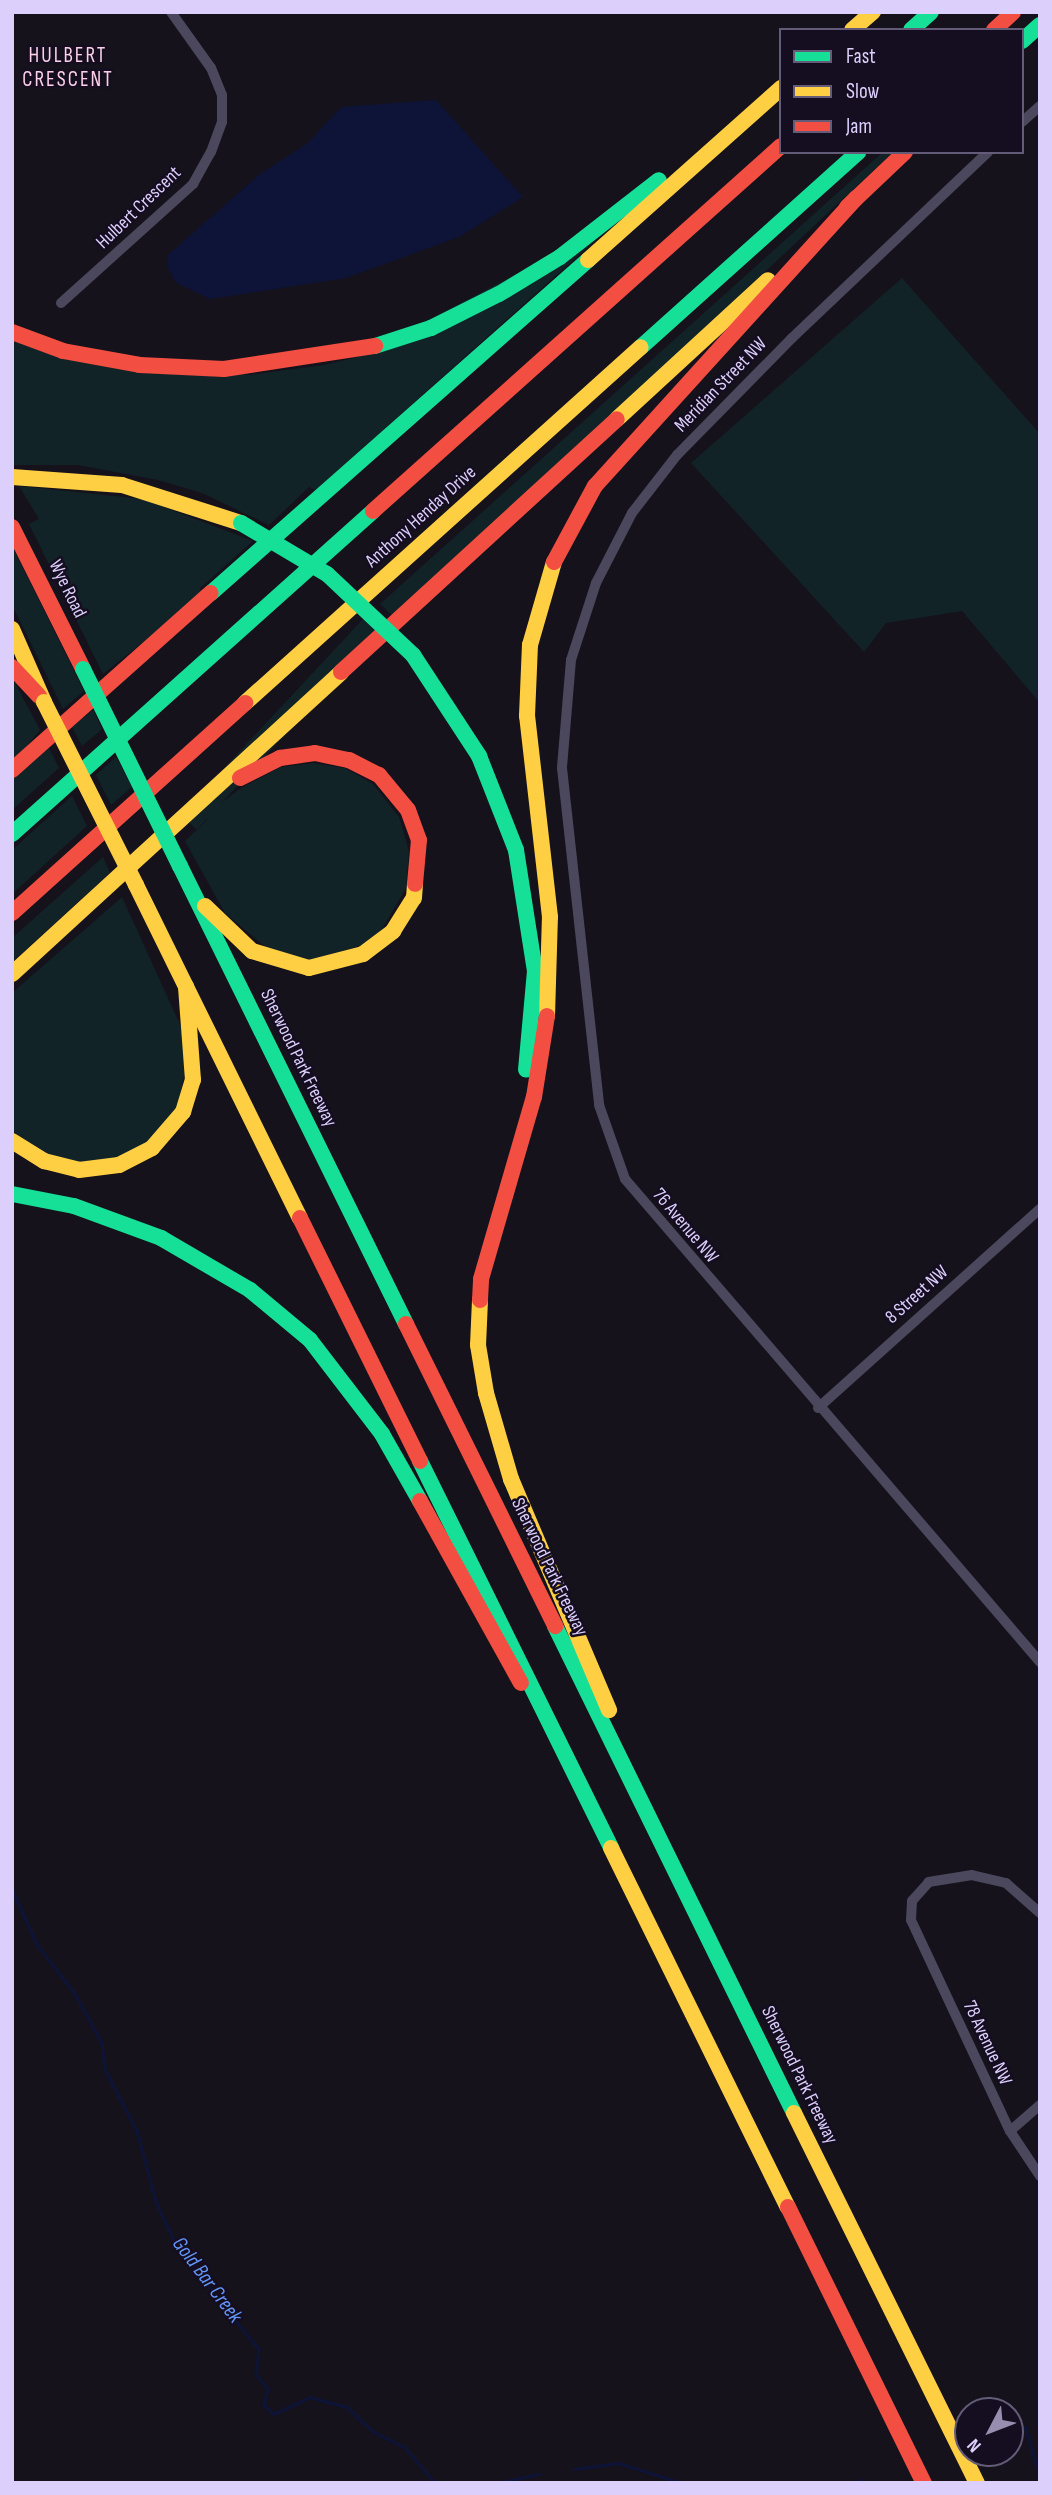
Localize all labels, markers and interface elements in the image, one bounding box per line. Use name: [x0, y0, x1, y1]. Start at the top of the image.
legend: [779, 28, 1024, 154]
district label: HULBERT CRESCENT: [23, 43, 113, 93]
text: Fast: [846, 44, 876, 69]
text: Slow: [846, 79, 879, 104]
text: Jam: [846, 114, 872, 139]
street label: Hulbert Crescent: [92, 162, 186, 254]
street label: Meridian Street NW: [670, 333, 772, 437]
street label: Anthony Henday Drive: [361, 461, 481, 573]
street label: Wye Road: [43, 556, 91, 622]
street label: Sherwood Park Freeway: [255, 985, 341, 1131]
street label: 76 Avenue NW: [647, 1184, 723, 1268]
street label: 8 Street NW: [881, 1261, 953, 1329]
street label: Sherwood Park Freeway: [506, 1494, 592, 1640]
street label: 78 Avenue NW: [958, 1997, 1016, 2089]
street label: Sherwood Park Freeway: [756, 2002, 842, 2148]
water label: Gold Bar Creek: [166, 2232, 248, 2328]
north arrow: [954, 2397, 1024, 2467]
text: N: [963, 2434, 986, 2457]

